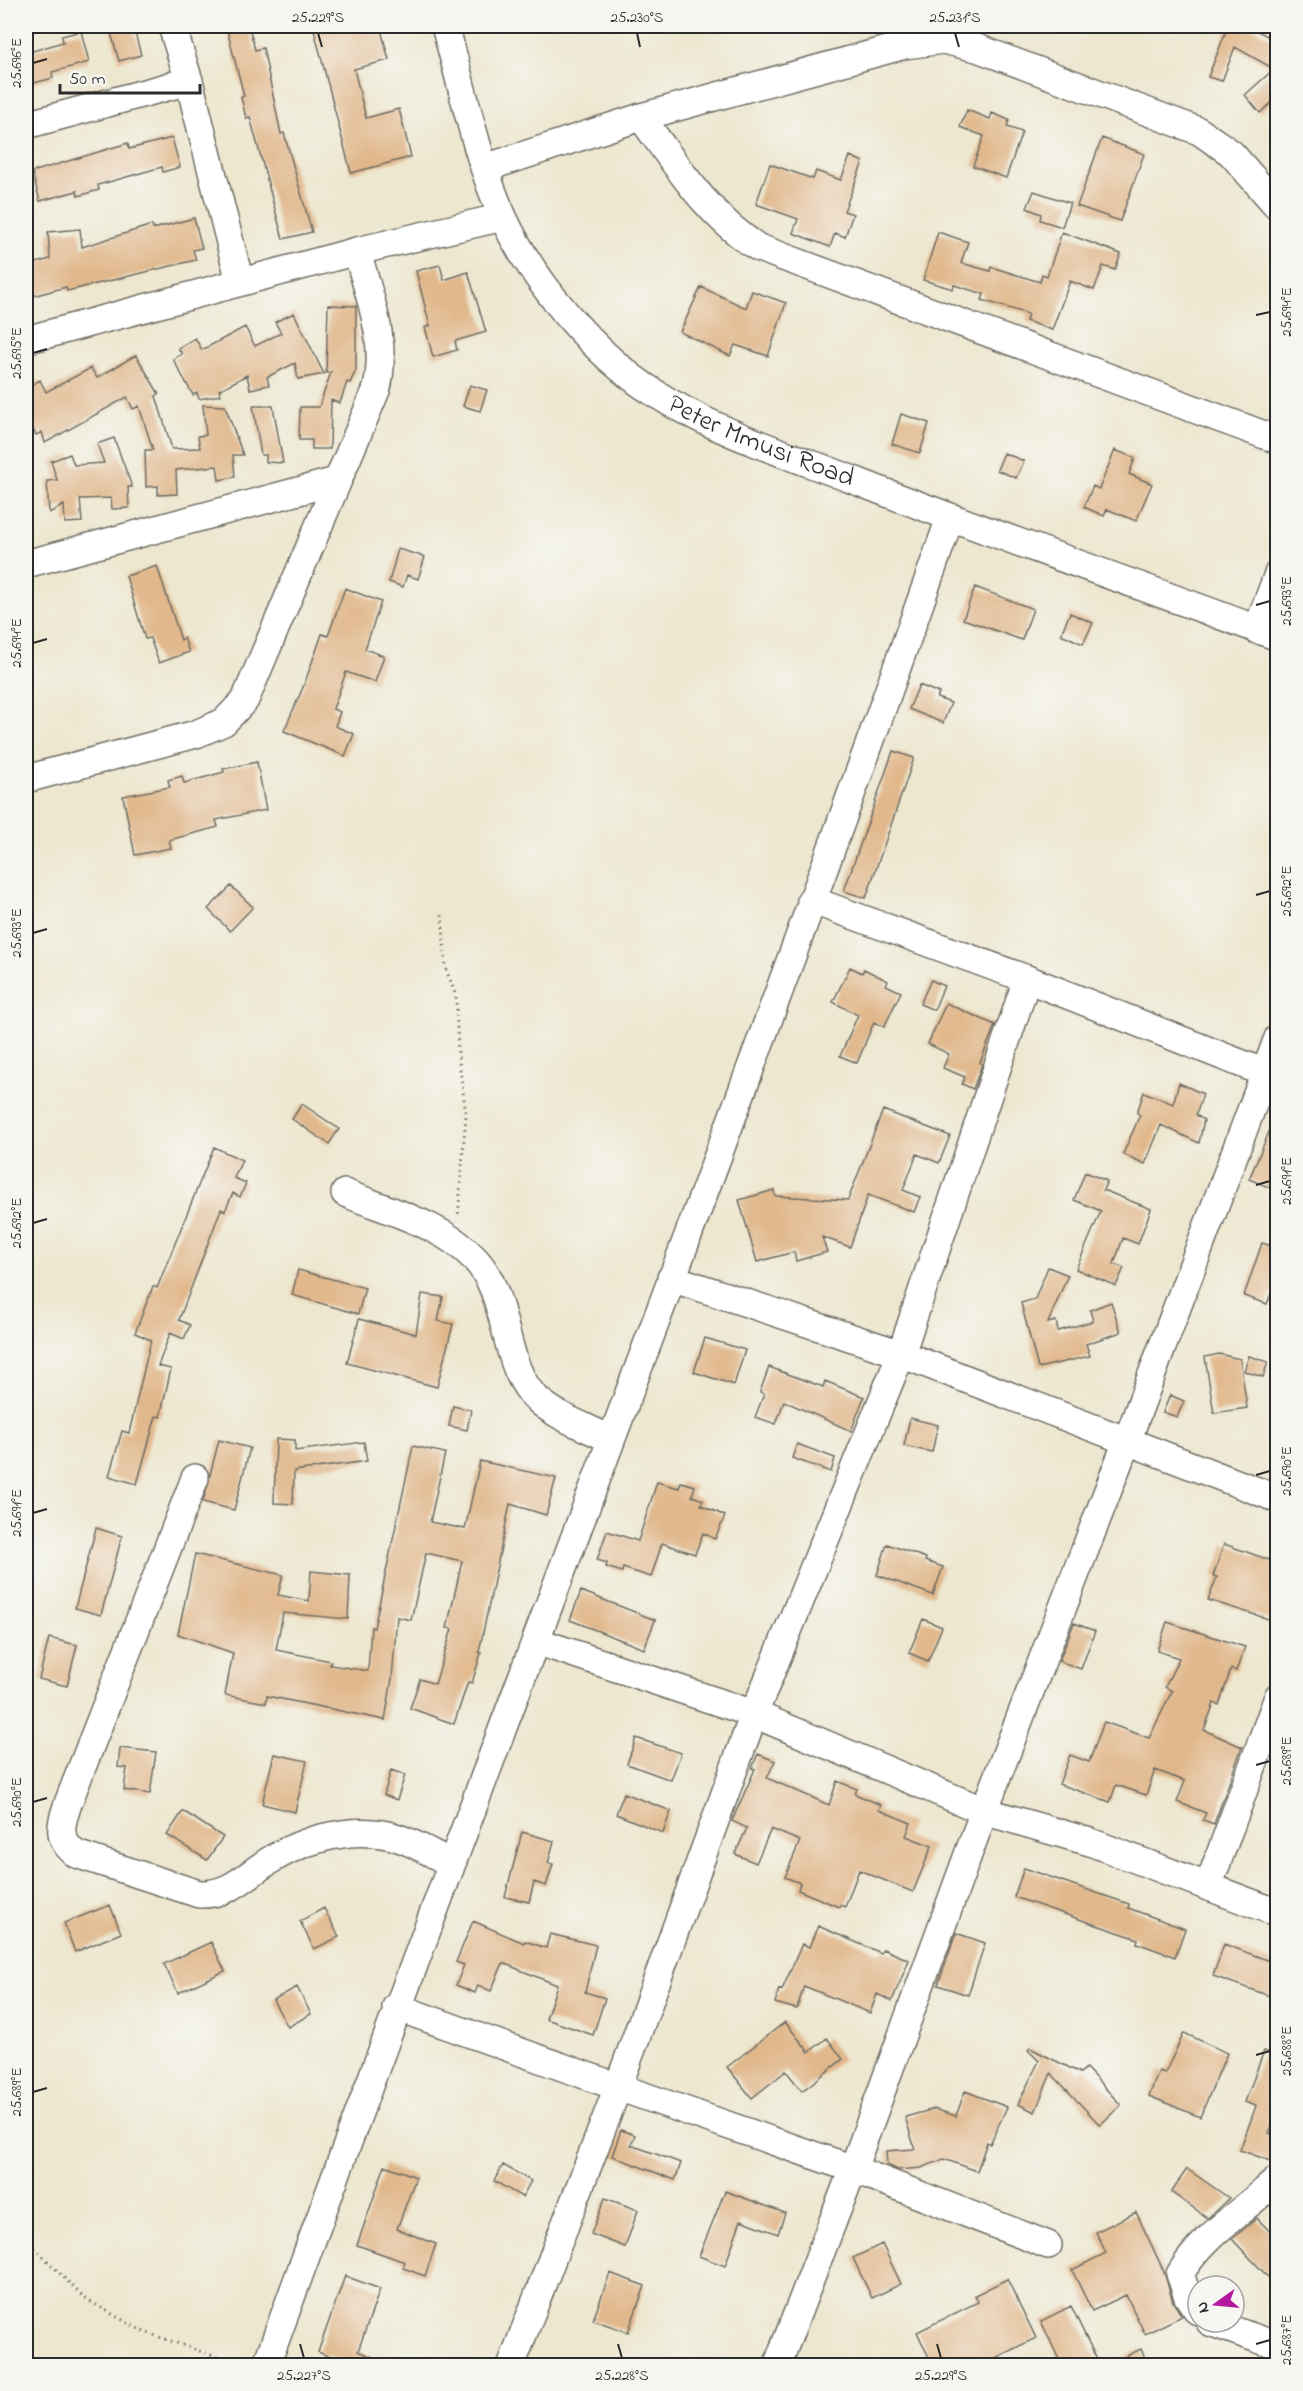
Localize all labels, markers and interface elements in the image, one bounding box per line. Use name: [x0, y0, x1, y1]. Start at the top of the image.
text: 25.229°S: [292, 7, 344, 29]
text: 25.230°S: [611, 7, 664, 29]
text: 25.231°S: [929, 7, 981, 29]
text: 25.696°E: [6, 38, 28, 88]
scale bar: [60, 57, 200, 95]
text: 50 m: [69, 67, 106, 93]
text: 25.694°E: [1276, 287, 1298, 337]
text: 25.695°E: [6, 327, 28, 379]
street label: Peter Mmusi Road: [660, 385, 860, 498]
text: 25.693°E: [1276, 576, 1298, 626]
text: 25.694°E: [6, 618, 28, 668]
text: 25.692°E: [1276, 866, 1298, 916]
text: 25.693°E: [6, 908, 28, 958]
text: 25.691°E: [1276, 1157, 1298, 1205]
text: 25.692°E: [6, 1198, 28, 1248]
text: 25.690°E: [1276, 1446, 1298, 1496]
text: 25.691°E: [6, 1489, 28, 1537]
text: 25.689°E: [1276, 1737, 1298, 1785]
text: 25.690°E: [6, 1777, 28, 1827]
text: 25.688°E: [1276, 2026, 1298, 2076]
text: 25.689°E: [6, 2068, 28, 2116]
north arrow: [1186, 2274, 1246, 2334]
text: N: [1190, 2299, 1216, 2316]
text: 25.687°E: [1276, 2315, 1298, 2365]
text: 25.227°S: [277, 2365, 331, 2387]
text: 25.228°S: [595, 2365, 649, 2387]
text: 25.229°S: [915, 2365, 967, 2387]

